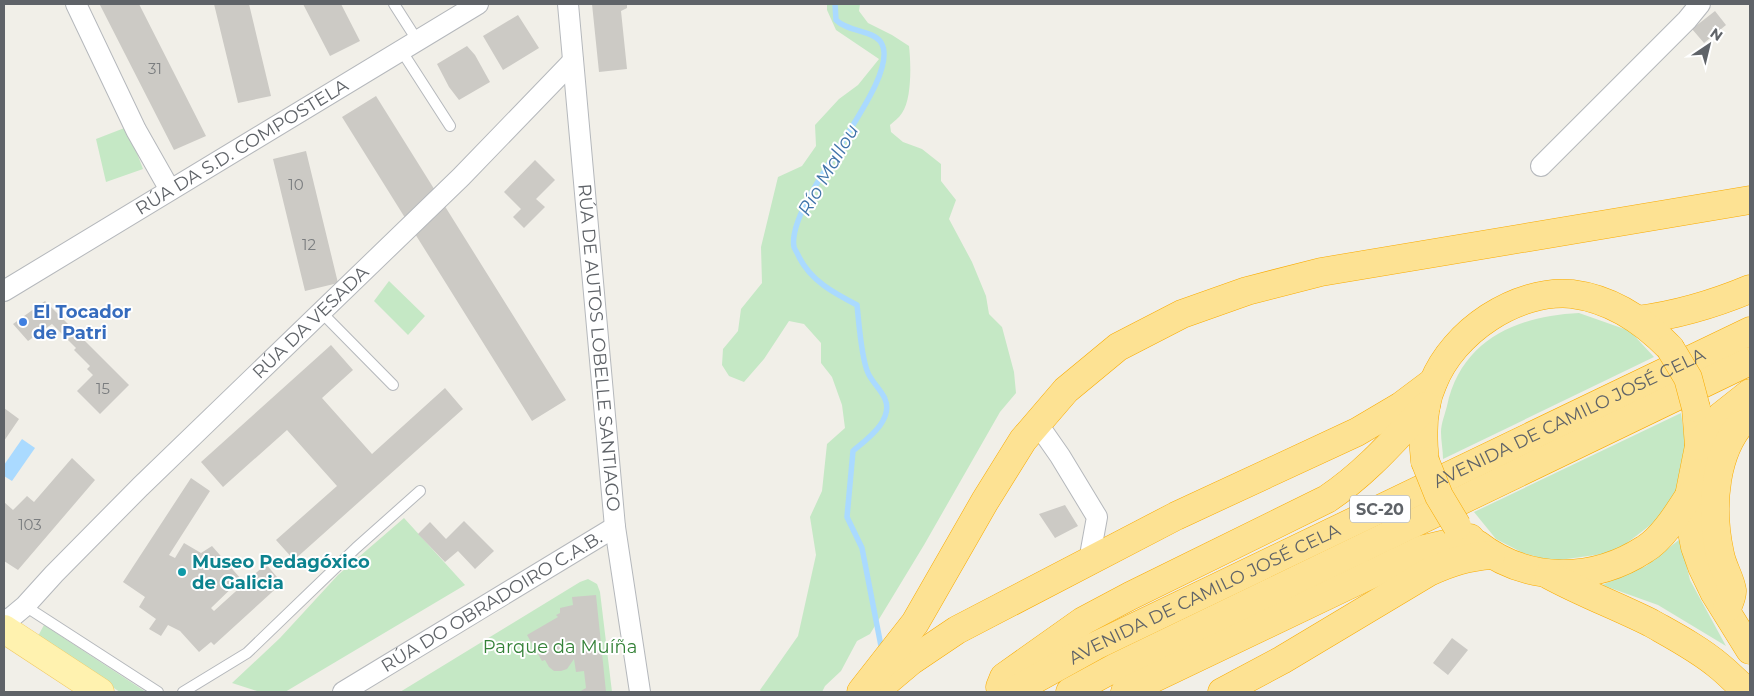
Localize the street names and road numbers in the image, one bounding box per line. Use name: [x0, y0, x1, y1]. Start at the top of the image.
street label: RÚA DA S.D. COMPOSTELA: [131, 74, 352, 220]
street label: RÚA DE AUTOS LOBELLE SANTIAGO: [573, 183, 625, 513]
street label: RÚA DA VESADA: [248, 261, 373, 383]
street label: AVENIDA DE CAMILO JOSÉ CELA: [1430, 343, 1709, 493]
road number: SC-20: [1350, 496, 1410, 522]
street label: AVENIDA DE CAMILO JOSÉ CELA: [1065, 519, 1344, 669]
street label: RÚA DO OBRADOIRO C.A.B.: [377, 526, 606, 677]

